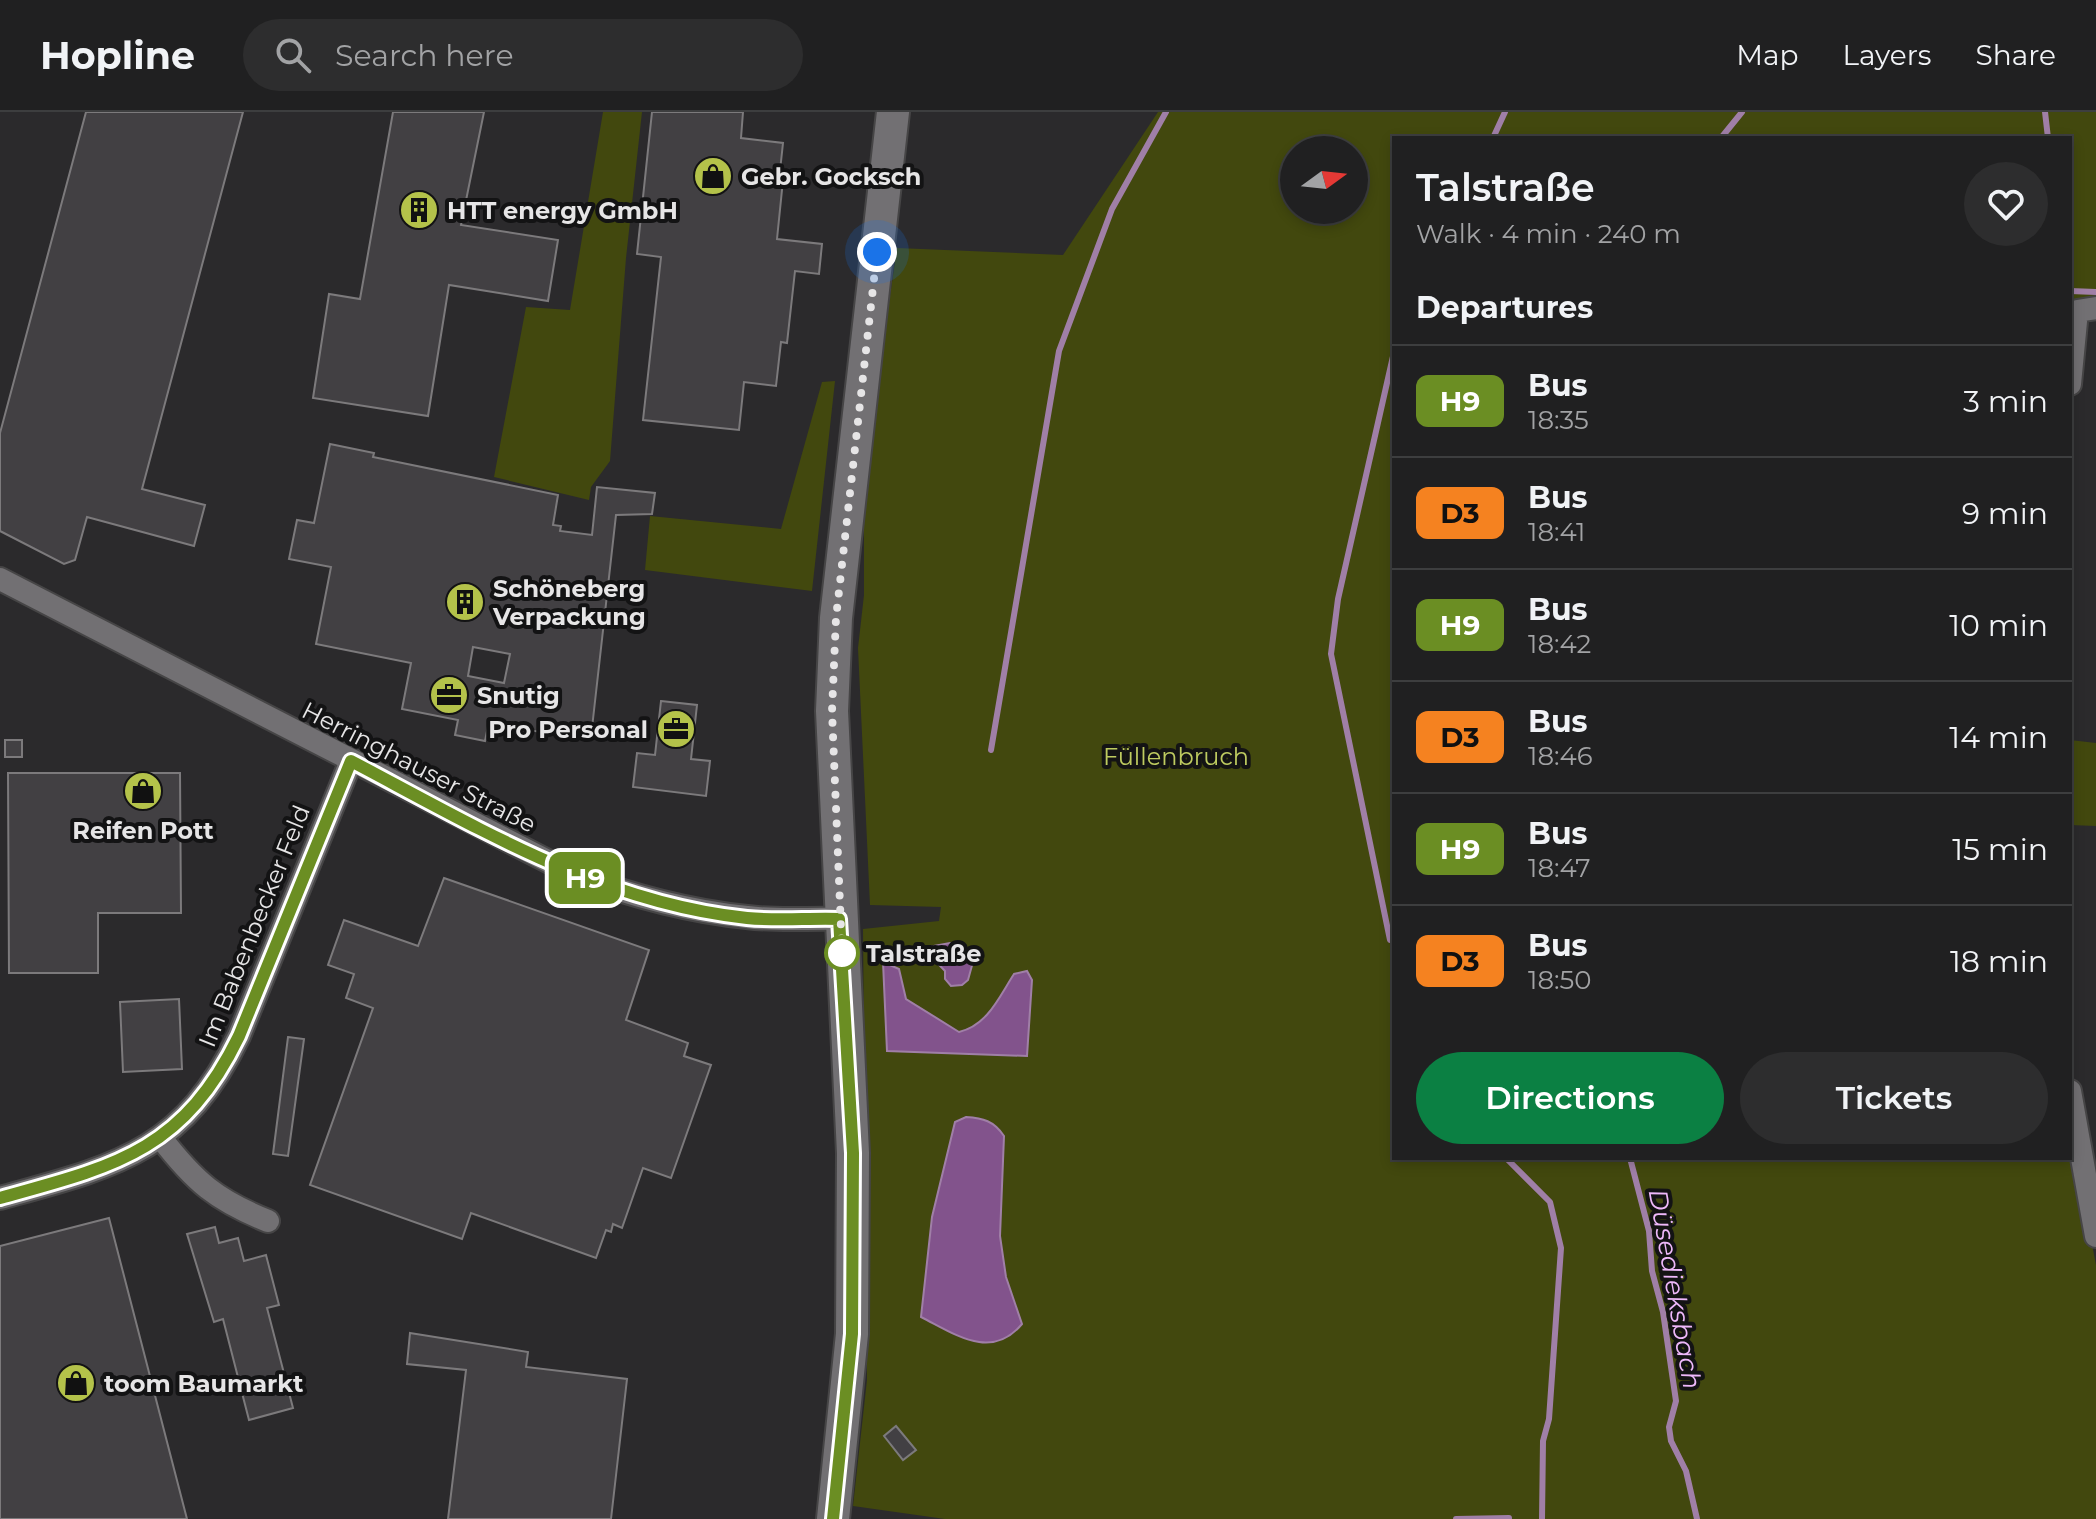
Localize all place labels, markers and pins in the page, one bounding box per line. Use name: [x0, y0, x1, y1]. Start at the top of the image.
shop icon: Gebr. Gocksch: [692, 155, 734, 197]
place label: Gebr. Gocksch: [741, 162, 921, 191]
building icon: HTT energy GmbH: [398, 189, 440, 231]
place label: HTT energy GmbH: [447, 196, 678, 225]
place label: Schöneberg Verpackung: [492, 574, 646, 631]
building icon: Schöneberg Verpackung: [444, 581, 486, 623]
office icon: Snutig: [428, 674, 470, 716]
place label: Snutig: [477, 681, 560, 710]
office icon: Pro Personal: [655, 708, 697, 750]
place label: Pro Personal: [488, 715, 648, 744]
shop icon: Reifen Pott: [122, 770, 164, 812]
place label: Reifen Pott: [72, 816, 214, 845]
marker: Talstraße: [825, 936, 859, 970]
place label: Talstraße: [866, 939, 981, 968]
shop icon: toom Baumarkt: [55, 1362, 97, 1404]
place label: toom Baumarkt: [104, 1369, 304, 1398]

